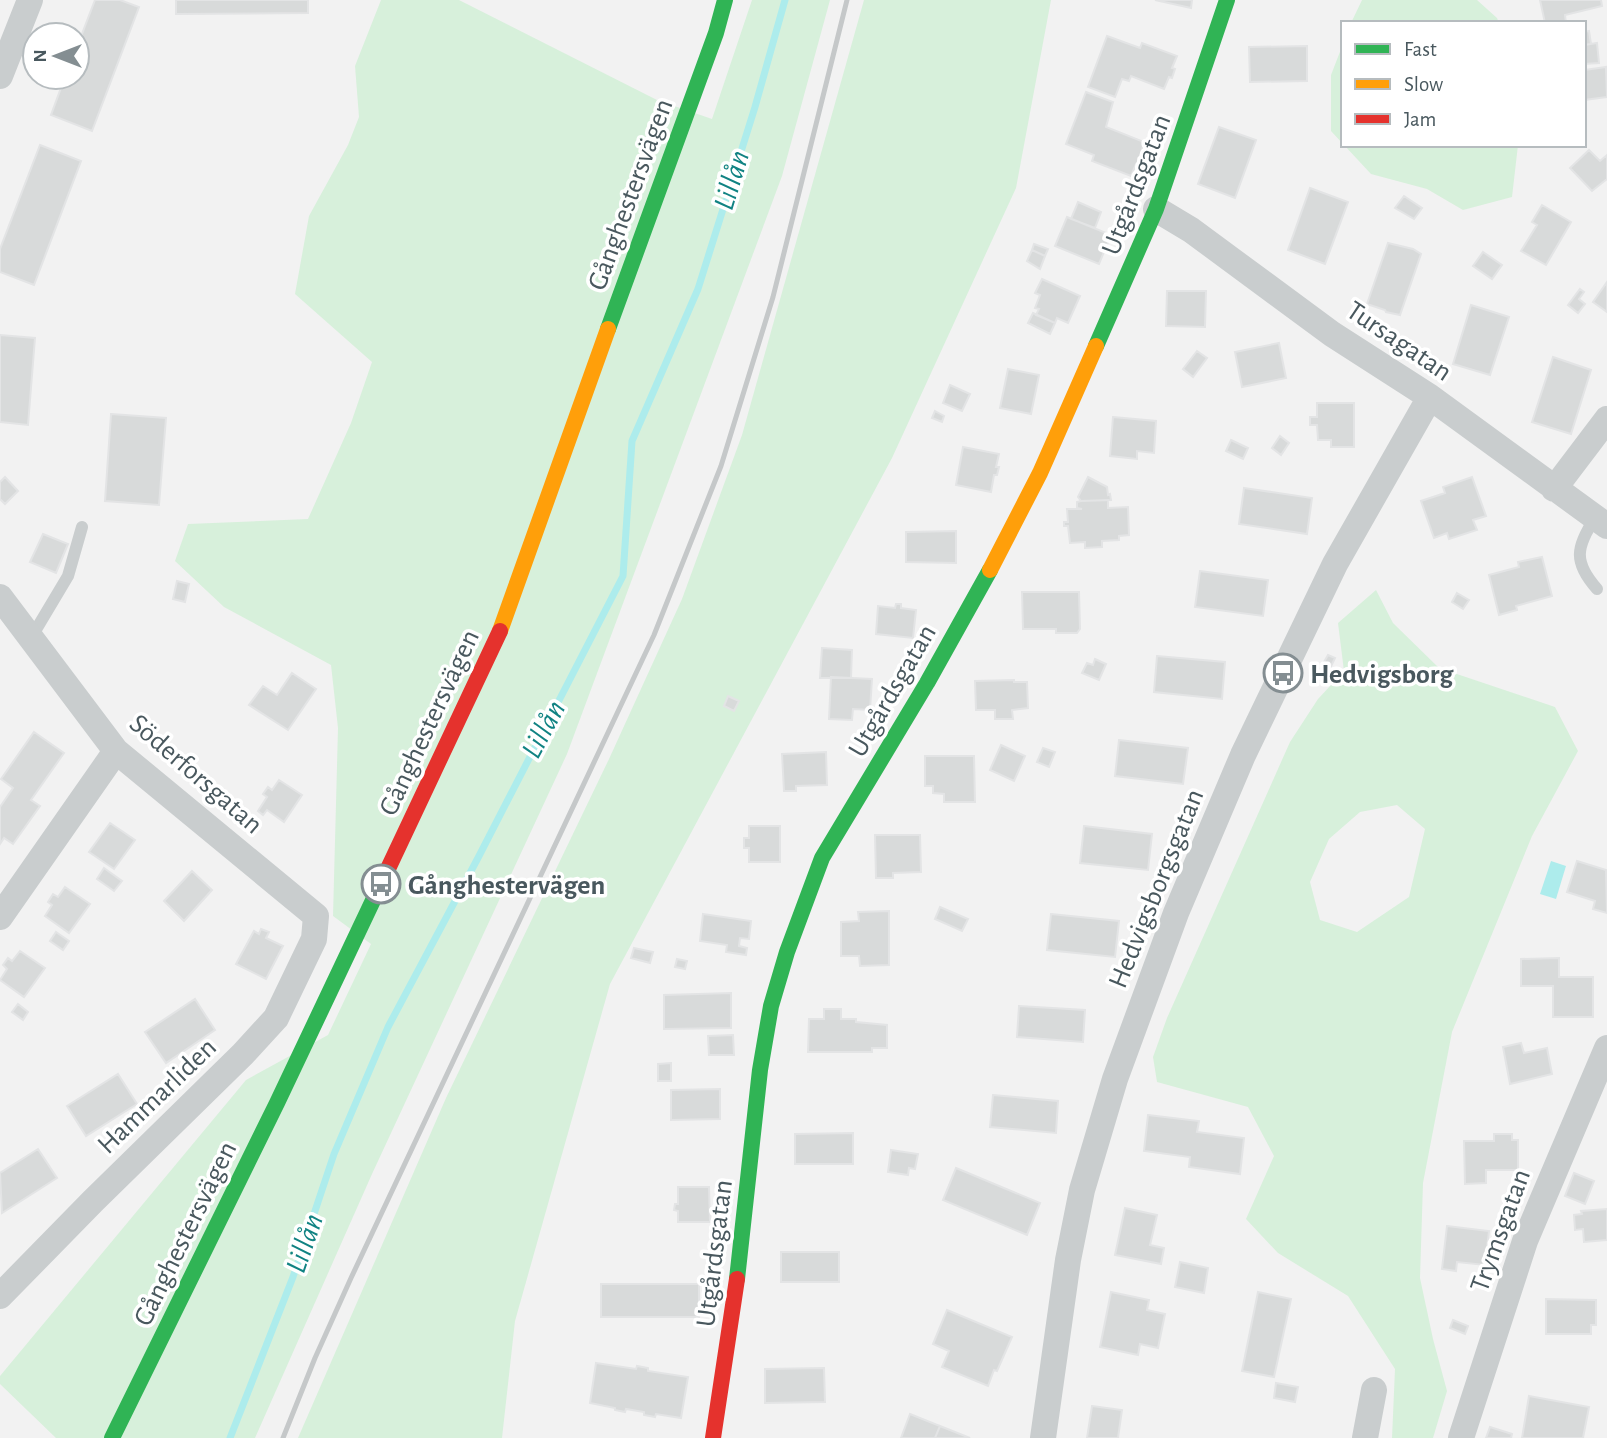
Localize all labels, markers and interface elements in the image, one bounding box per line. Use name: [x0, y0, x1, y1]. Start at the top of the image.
north arrow: [21, 21, 91, 91]
legend: [1341, 21, 1586, 147]
text: Fast: [1404, 39, 1437, 60]
text: N: [31, 49, 50, 63]
text: Slow: [1404, 74, 1443, 95]
street label: Gånghestersvägen: [583, 95, 678, 294]
text: Jam: [1404, 109, 1436, 130]
street label: Utgårdsgatan: [1097, 111, 1176, 259]
water label: Lillån: [709, 147, 755, 214]
street label: Tursagatan: [1341, 296, 1457, 387]
street label: Utgårdsgatan: [844, 620, 942, 762]
street label: Gånghestersvägen: [375, 626, 485, 820]
bus stop icon: Hedvigsborg: [1262, 652, 1304, 694]
place label: Hedvigsborg: [1310, 661, 1454, 689]
water label: Lillån: [516, 696, 571, 763]
street label: Söderforsgatan: [124, 710, 268, 840]
street label: Hedvigsborgsgatan: [1104, 785, 1209, 992]
bus stop icon: Gånghestervägen: [360, 863, 402, 905]
place label: Gånghestervägen: [408, 872, 605, 900]
street label: Hammarliden: [93, 1033, 222, 1160]
street label: Gånghestersvägen: [129, 1137, 242, 1330]
street label: Trymsgatan: [1466, 1166, 1536, 1296]
street label: Utgårdsgatan: [692, 1178, 738, 1328]
water label: Lillån: [281, 1210, 329, 1277]

